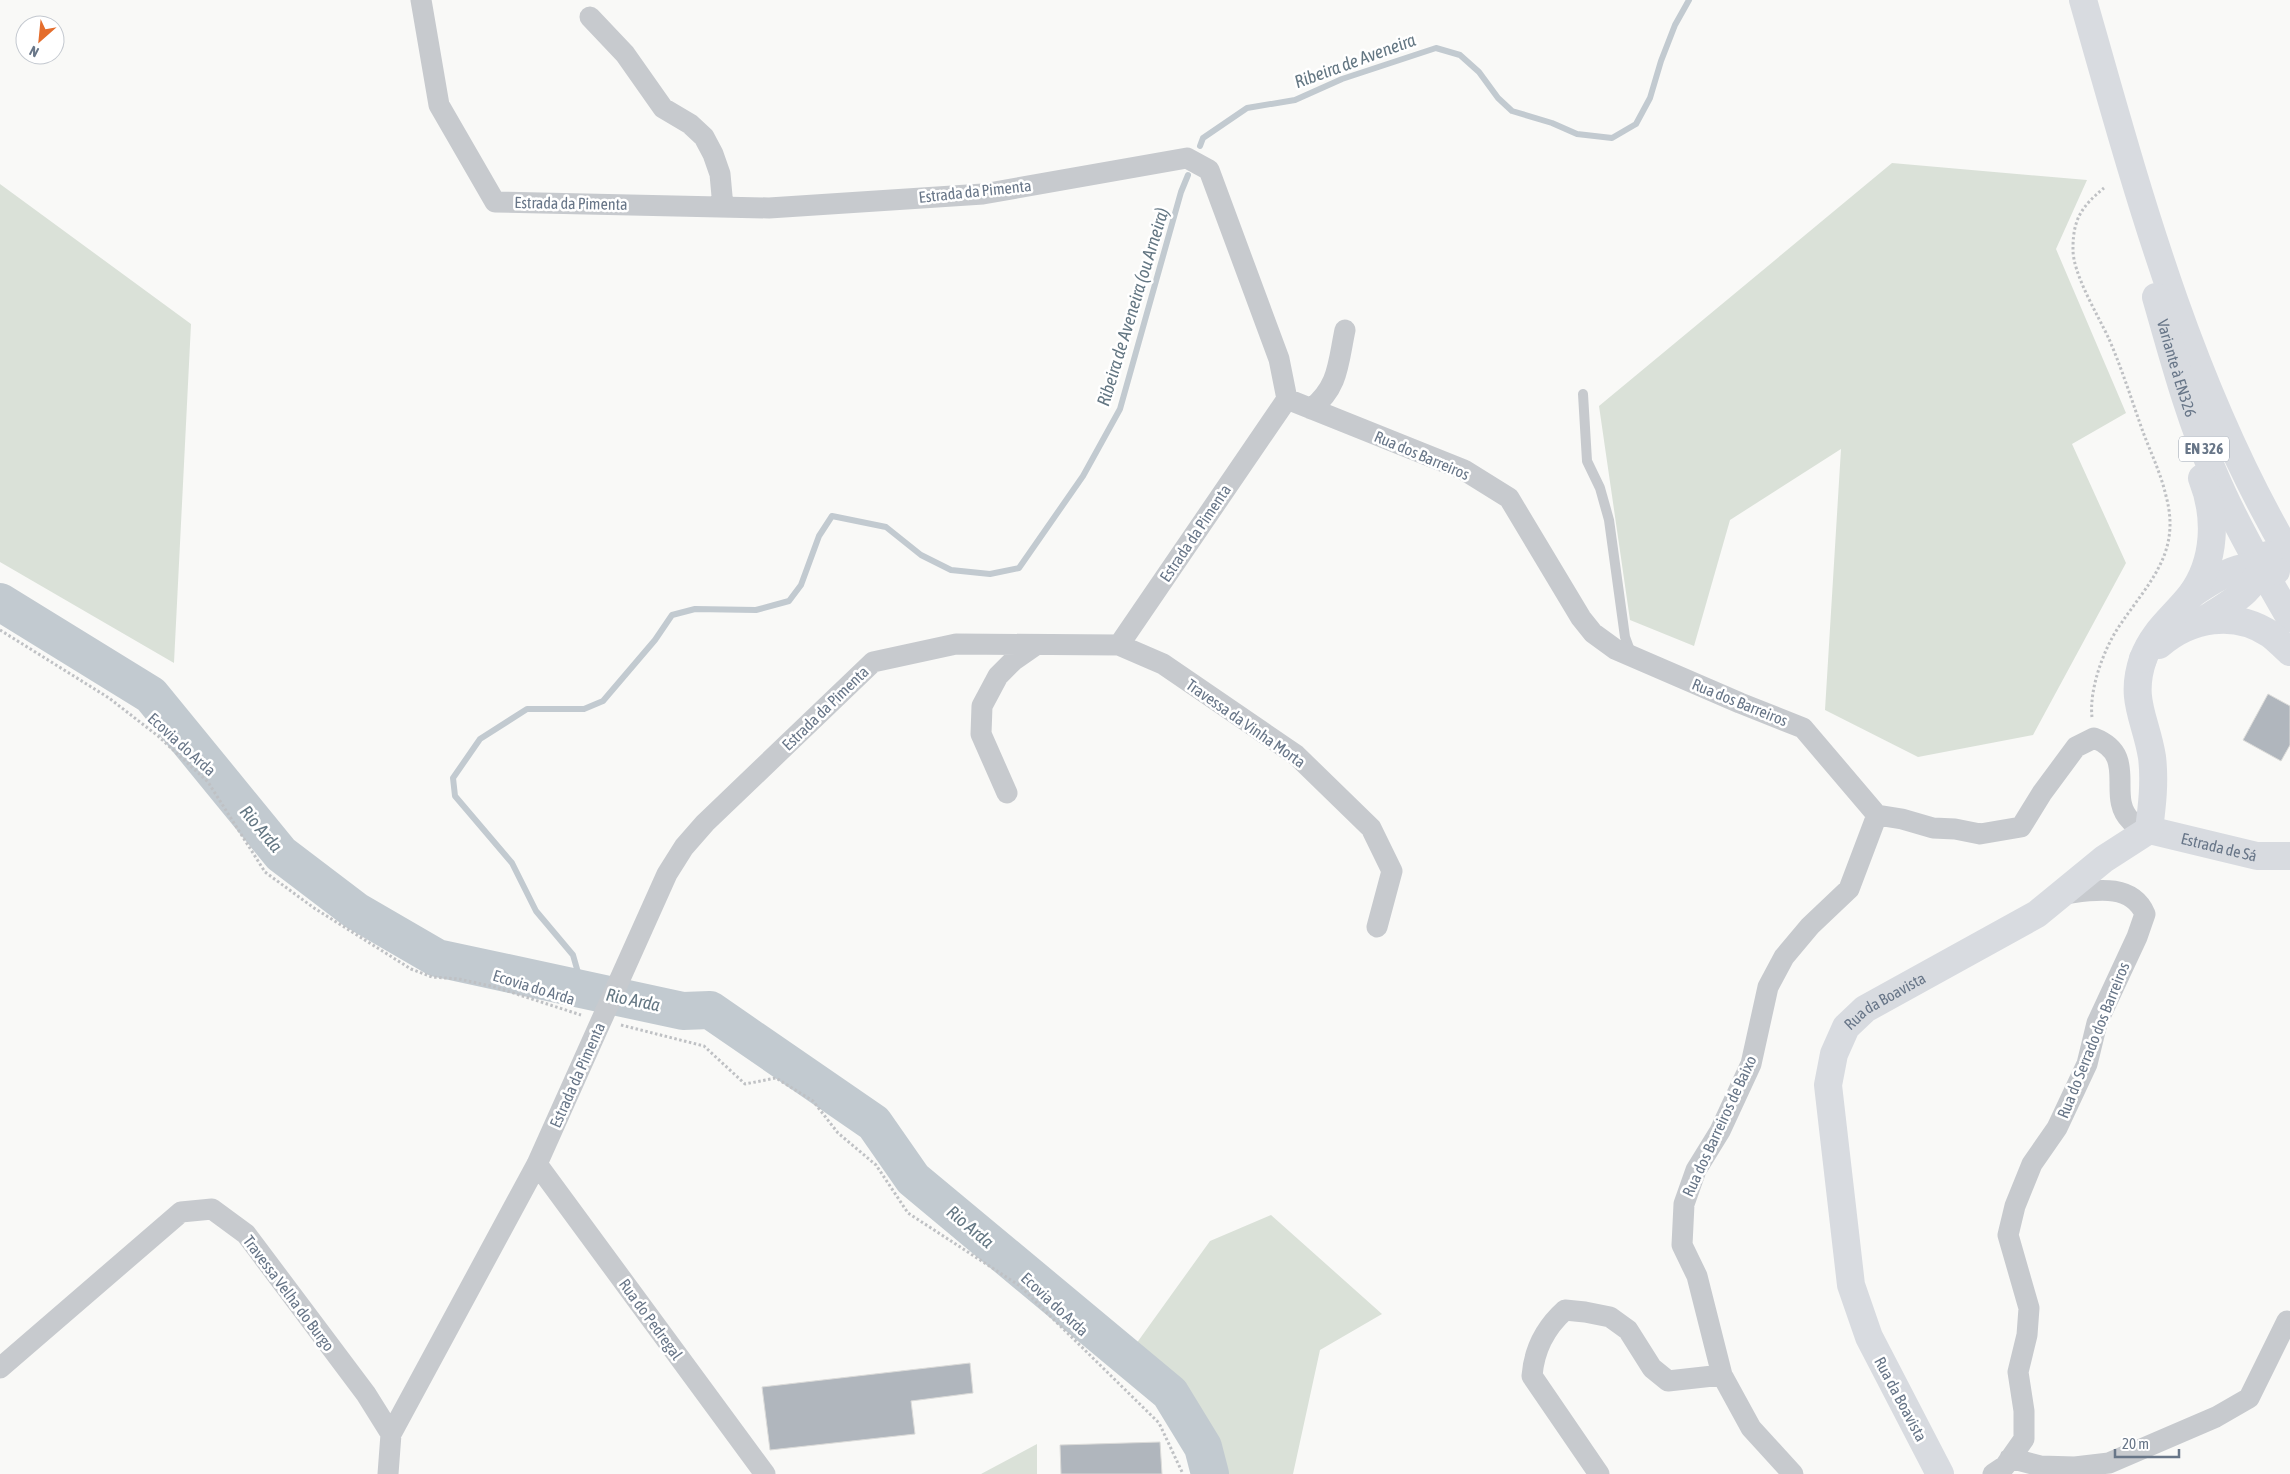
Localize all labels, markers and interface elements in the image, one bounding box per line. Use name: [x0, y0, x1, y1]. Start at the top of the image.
north arrow: [15, 15, 65, 65]
water label: Ribeira de Aveneira: [1291, 29, 1419, 92]
text: N: [27, 43, 41, 61]
street label: Estrada da Pimenta: [918, 176, 1032, 206]
street label: Estrada da Pimenta: [514, 193, 628, 213]
water label: Ribeira de Aveneira (ou Arneira): [1092, 205, 1173, 409]
street label: Variante à EN326: [2154, 317, 2200, 419]
street label: Rua dos Barreiros: [1372, 427, 1473, 483]
road number: EN 326: [2179, 436, 2229, 462]
street label: Estrada da Pimenta: [1156, 481, 1234, 585]
street label: Estrada da Pimenta: [778, 662, 872, 754]
street label: Travessa da Vinha Morta: [1183, 675, 1309, 771]
street label: Rua dos Barreiros: [1690, 675, 1791, 730]
street label: Ecovia do Arda: [144, 709, 220, 779]
water label: Rio Arda: [236, 801, 287, 857]
street label: Estrada de Sá: [2179, 829, 2259, 865]
street label: Rua do Serrado dos Barreiros: [2053, 959, 2133, 1121]
street label: Ecovia do Arda: [491, 966, 577, 1008]
street label: Rua da Boavista: [1840, 968, 1929, 1033]
water label: Rio Arda: [604, 984, 663, 1016]
street label: Estrada da Pimenta: [546, 1020, 608, 1130]
street label: Rua dos Barreiros de Baixo: [1678, 1053, 1760, 1199]
water label: Rio Arda: [943, 1201, 998, 1253]
street label: Travessa Velha do Burgo: [239, 1232, 338, 1355]
street label: Ecovia do Arda: [1018, 1268, 1092, 1340]
street label: Rua do Pedregal: [615, 1275, 687, 1364]
street label: Rua da Boavista: [1871, 1354, 1931, 1444]
scale bar: [2115, 1426, 2179, 1458]
text: 20 m: [2122, 1435, 2149, 1452]

